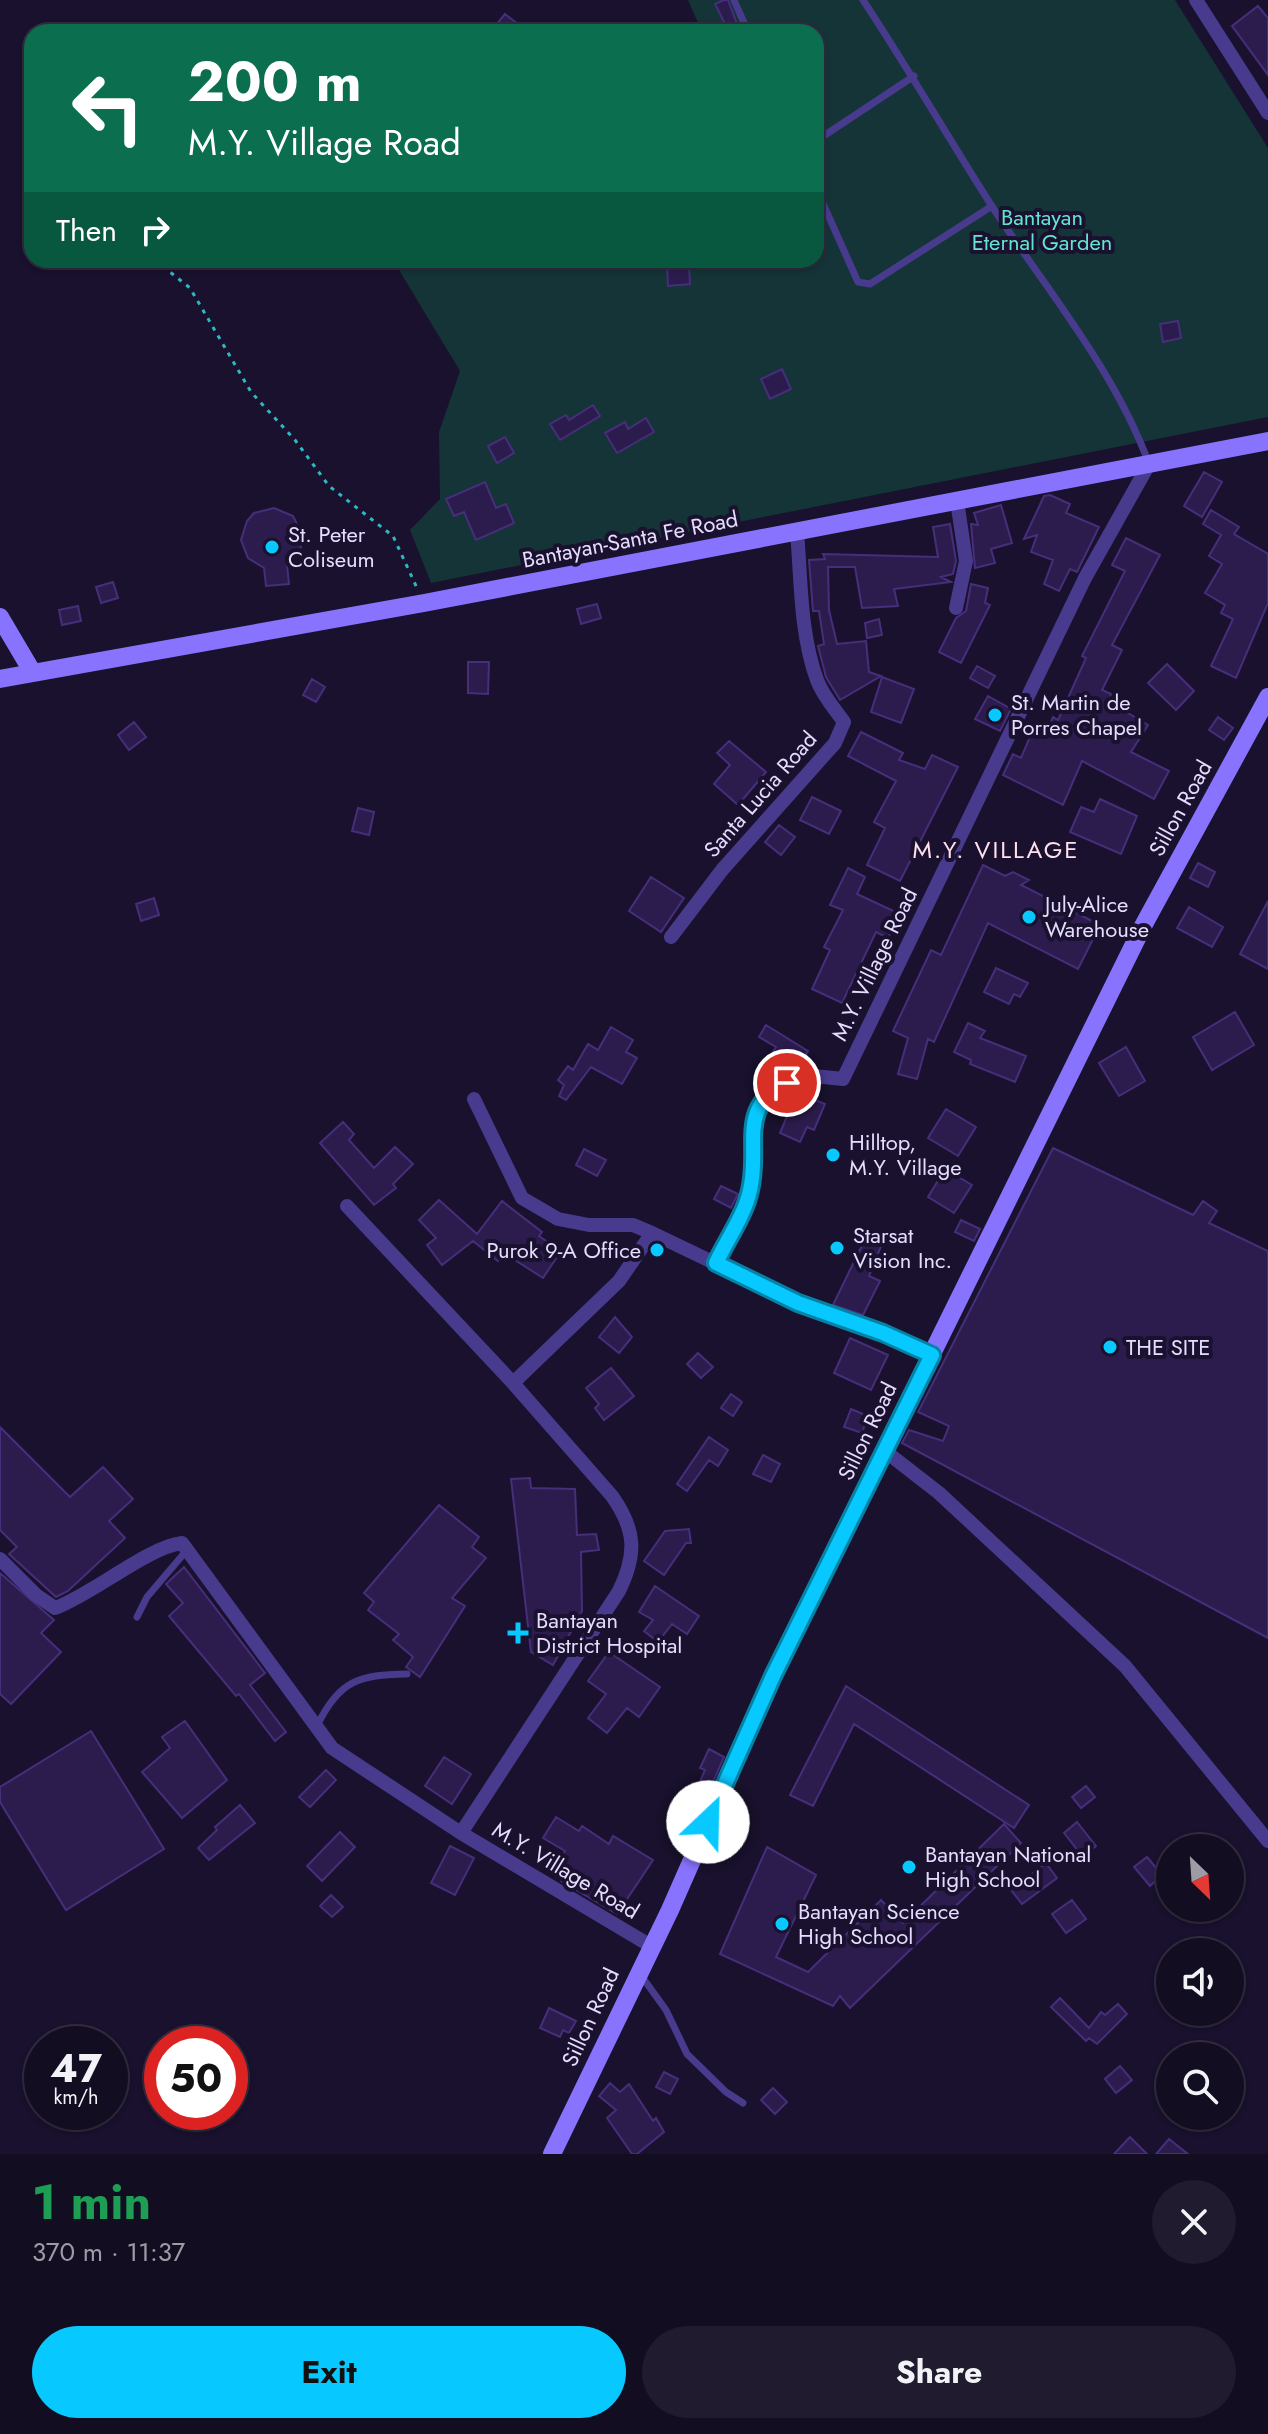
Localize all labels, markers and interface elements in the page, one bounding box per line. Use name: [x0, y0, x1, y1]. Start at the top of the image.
text: 200 m: [188, 41, 362, 122]
icon: left: [56, 56, 160, 160]
text: M.Y. Village Road: [188, 116, 461, 168]
park label: Bantayan Eternal Garden: [972, 201, 1112, 258]
icon: right: [133, 208, 177, 252]
text: Then: [56, 209, 117, 252]
street label: Bantayan-Santa Fe Road: [519, 502, 741, 576]
place label: St. Peter Coliseum: [288, 518, 375, 575]
marker: St. Peter Coliseum: [263, 538, 281, 556]
place label: St. Martin de Porres Chapel: [1011, 686, 1142, 743]
marker: St. Martin de Porres Chapel: [986, 706, 1004, 724]
street label: Santa Lucia Road: [696, 724, 824, 864]
street label: Sillon Road: [1140, 754, 1220, 862]
district label: M.Y. VILLAGE: [912, 832, 1080, 867]
street label: M.Y. Village Road: [823, 882, 925, 1046]
place label: July-Alice Warehouse: [1042, 888, 1149, 945]
marker: July-Alice Warehouse: [1020, 908, 1038, 926]
pin: [753, 1049, 821, 1117]
icon: arrive: [765, 1061, 809, 1105]
place label: Hilltop, M.Y. Village: [849, 1126, 962, 1183]
marker: Hilltop, M.Y. Village: [824, 1146, 842, 1164]
place label: Starsat Vision Inc.: [853, 1219, 952, 1276]
place label: Purok 9-A Office: [486, 1234, 641, 1266]
marker: Starsat Vision Inc.: [828, 1239, 846, 1257]
marker: Purok 9-A Office: [648, 1241, 666, 1259]
place label: THE SITE: [1126, 1331, 1210, 1363]
marker: THE SITE: [1101, 1338, 1119, 1356]
street label: Sillon Road: [829, 1377, 905, 1485]
place label: Bantayan District Hospital: [536, 1604, 682, 1661]
marker: Bantayan District Hospital: [507, 1622, 529, 1644]
position arrow: [666, 1780, 750, 1864]
street label: M.Y. Village Road: [486, 1813, 646, 1927]
north arrow: [1156, 1834, 1244, 1922]
map controls: [1156, 1834, 1244, 2130]
place label: Bantayan National High School: [925, 1838, 1091, 1895]
marker: Bantayan National High School: [900, 1858, 918, 1876]
place label: Bantayan Science High School: [798, 1895, 960, 1952]
marker: Bantayan Science High School: [773, 1915, 791, 1933]
button: sound: [1156, 1938, 1244, 2026]
street label: Sillon Road: [553, 1962, 627, 2072]
speed limit sign: 50: [144, 2026, 248, 2130]
text: 47: [50, 2039, 102, 2097]
button: search: [1156, 2042, 1244, 2130]
text: km/h: [53, 2083, 99, 2112]
text: 1 min: [32, 2168, 151, 2237]
button: close: [1152, 2180, 1236, 2264]
text: 370 m · 11:37: [32, 2233, 185, 2271]
button: Exit: [32, 2326, 626, 2418]
button: Share: [642, 2326, 1236, 2418]

